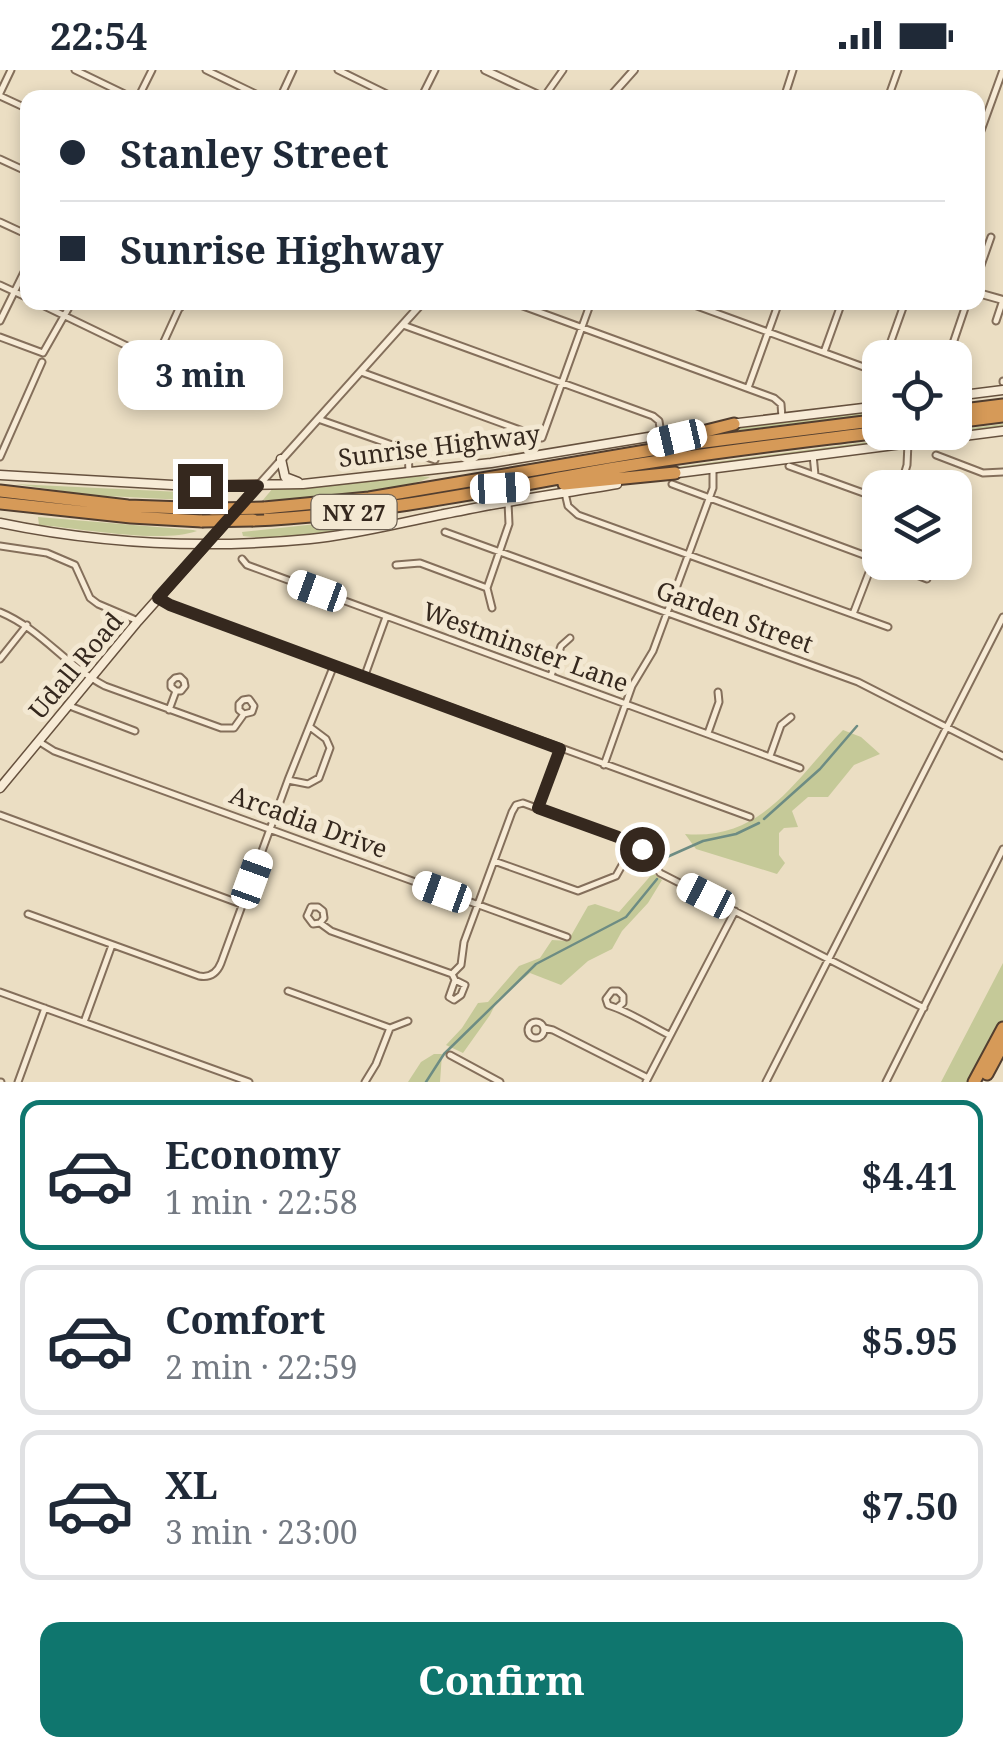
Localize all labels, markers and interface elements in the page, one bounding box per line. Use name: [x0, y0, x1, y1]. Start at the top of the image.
text: 22:54: [50, 9, 147, 61]
text: Stanley Street: [120, 127, 389, 179]
text: Sunrise Highway: [120, 223, 444, 275]
map controls: [862, 340, 972, 580]
button: locate: [862, 340, 972, 450]
callout: 3 min: [118, 341, 282, 411]
text: 3 min: [155, 353, 246, 396]
street label: Sunrise Highway: [336, 416, 543, 474]
car: [644, 417, 710, 459]
route end: [178, 464, 223, 509]
button: layers: [862, 470, 972, 580]
car: [469, 471, 531, 505]
road number: NY 27: [312, 495, 396, 529]
car: [284, 567, 350, 615]
street label: Garden Street: [652, 572, 818, 660]
street label: Westminster Lane: [418, 593, 634, 699]
street label: Udall Road: [20, 604, 130, 726]
street label: Arcadia Drive: [225, 777, 393, 865]
route start: [620, 827, 665, 872]
car: [228, 846, 276, 912]
car: [409, 868, 475, 916]
car: [672, 869, 740, 923]
text: Economy: [165, 1128, 341, 1180]
icon: car: [45, 1130, 135, 1220]
text: $4.41: [861, 1149, 958, 1201]
text: 1 min · 22:58: [165, 1180, 358, 1223]
text: Comfort: [165, 1293, 325, 1345]
icon: car: [45, 1295, 135, 1385]
text: $5.95: [861, 1314, 958, 1366]
text: 2 min · 22:59: [165, 1345, 358, 1388]
text: XL: [165, 1458, 218, 1510]
icon: car: [45, 1460, 135, 1550]
text: $7.50: [861, 1479, 958, 1531]
text: 3 min · 23:00: [165, 1510, 358, 1553]
button: Confirm: [40, 1622, 963, 1737]

